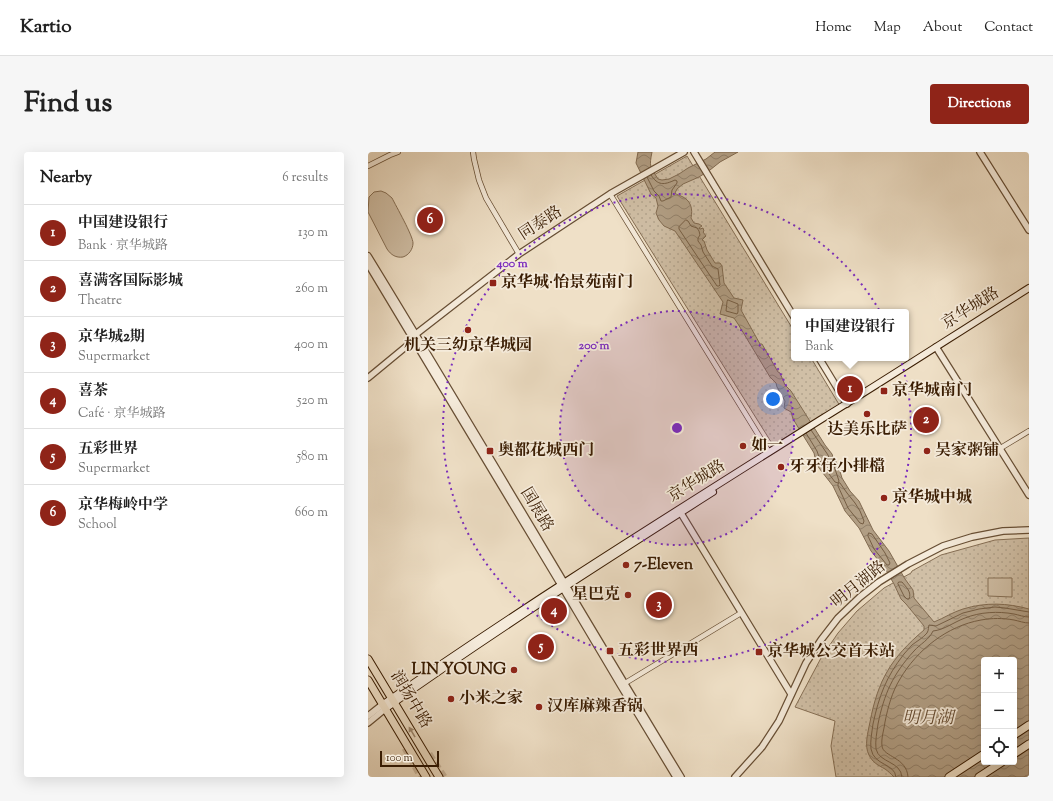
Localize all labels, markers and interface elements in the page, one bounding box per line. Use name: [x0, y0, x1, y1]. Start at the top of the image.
text: Kartio: [20, 14, 72, 41]
text: Home: [815, 18, 852, 38]
text: Map: [874, 18, 901, 38]
text: About: [923, 18, 962, 38]
text: Contact: [984, 18, 1033, 38]
text: Find us: [24, 84, 112, 124]
button: Directions: [930, 84, 1029, 124]
text: Nearby: [40, 166, 92, 190]
text: 6 results: [282, 169, 328, 187]
street label: 同泰路: [515, 201, 567, 247]
pin: 6: [417, 205, 443, 235]
text: 中国建设银行: [78, 213, 168, 234]
text: 1: [51, 224, 55, 242]
text: 130 m: [298, 224, 328, 242]
text: Bank · 京华城路: [78, 237, 168, 255]
text: 400 m: [495, 255, 528, 273]
text: 喜满客国际影城: [78, 271, 183, 292]
place label: 京华城·怡景苑南门: [501, 272, 633, 295]
marker: 京华城·怡景苑南门: [488, 278, 498, 288]
text: 2: [50, 280, 56, 298]
text: 260 m: [295, 280, 328, 298]
street label: 京华城路: [938, 282, 1004, 336]
text: Theatre: [78, 292, 122, 310]
popup: [791, 309, 909, 361]
text: 中国建设银行: [805, 317, 895, 338]
marker: 机关三幼京华城园: [463, 325, 473, 335]
text: 京华城2期: [78, 327, 145, 348]
place label: 机关三幼京华城园: [404, 335, 532, 358]
text: 3: [50, 336, 56, 354]
text: 400 m: [294, 336, 328, 354]
text: 200 m: [579, 337, 609, 355]
text: Bank: [805, 338, 834, 356]
text: Supermarket: [78, 348, 150, 366]
pin: 1: [837, 374, 863, 404]
place label: 京华城南门: [892, 380, 972, 403]
text: 喜茶: [78, 381, 108, 402]
marker: 京华城南门: [879, 386, 889, 396]
your location: [763, 389, 783, 409]
text: 4: [50, 392, 56, 410]
text: 520 m: [297, 392, 328, 410]
text: Café · 京华城路: [78, 405, 165, 423]
pin: 2: [913, 405, 939, 435]
marker: 达美乐比萨: [862, 409, 872, 419]
place label: 达美乐比萨: [827, 419, 907, 442]
centre of rings: [670, 421, 684, 435]
place label: 如一: [751, 435, 783, 458]
text: 五彩世界: [78, 439, 138, 460]
place label: 奥都花城西门: [498, 440, 594, 463]
place label: 吴家粥铺: [935, 440, 999, 463]
marker: 如一: [738, 441, 748, 451]
marker: 奥都花城西门: [485, 446, 495, 456]
marker: 吴家粥铺: [922, 446, 932, 456]
text: 5: [51, 448, 55, 466]
text: 580 m: [297, 448, 328, 466]
street label: 京华城路: [664, 455, 730, 509]
place label: 牙牙仔小排檔: [789, 456, 885, 479]
text: Supermarket: [78, 460, 150, 478]
marker: 牙牙仔小排檔: [776, 462, 786, 472]
street label: 国展路: [514, 483, 558, 537]
place label: 京华城中城: [892, 487, 972, 510]
marker: 京华城中城: [879, 493, 889, 503]
text: 京华梅岭中学: [78, 495, 168, 516]
text: 6: [50, 504, 56, 522]
text: 660 m: [295, 504, 328, 522]
text: School: [78, 516, 117, 534]
place label: 7-Eleven: [634, 554, 694, 577]
street label: 明月湖路: [827, 556, 891, 614]
marker: 7-Eleven: [621, 560, 631, 570]
place label: 星巴克: [572, 584, 620, 607]
marker: 星巴克: [623, 590, 633, 600]
pin: 3: [646, 590, 672, 620]
pin: 4: [541, 596, 567, 626]
pin: 5: [528, 632, 554, 662]
place label: 五彩世界西: [618, 640, 699, 663]
place label: 京华城公交首末站: [767, 641, 895, 664]
marker: 五彩世界西: [605, 646, 615, 656]
marker: 京华城公交首末站: [754, 647, 764, 657]
map controls: [981, 657, 1017, 765]
button: +: [981, 657, 1017, 693]
place label: LIN YOUNG: [411, 659, 506, 682]
marker: LIN YOUNG: [509, 665, 519, 675]
street label: 润扬中路: [384, 667, 436, 733]
place label: 小米之家: [459, 688, 523, 711]
button: −: [981, 693, 1017, 729]
marker: 小米之家: [446, 694, 456, 704]
place label: 汉库麻辣香锅: [547, 696, 643, 719]
marker: 汉库麻辣香锅: [534, 702, 544, 712]
water label: 明月湖: [903, 707, 956, 731]
one-way arrow: [409, 726, 416, 738]
button: locate: [981, 729, 1017, 765]
scale bar: [380, 749, 439, 768]
text: 100 m: [386, 750, 413, 766]

